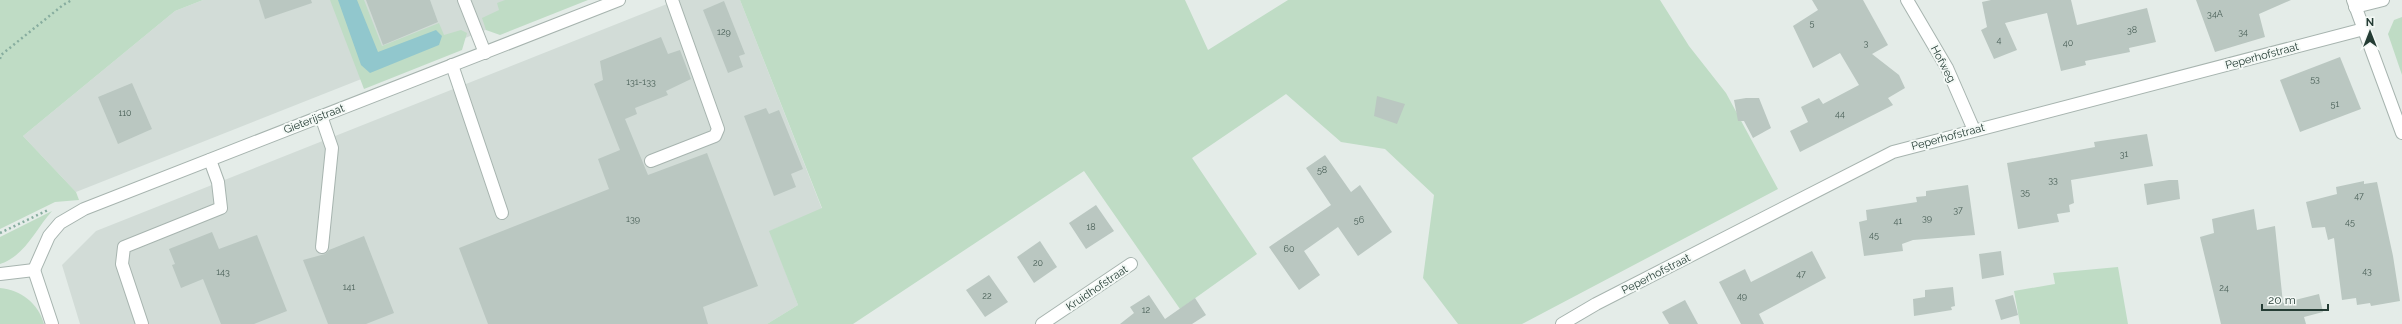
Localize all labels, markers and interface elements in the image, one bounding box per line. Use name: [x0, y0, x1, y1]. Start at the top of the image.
house number: 34A: [2207, 9, 2223, 19]
north arrow: [2350, 12, 2390, 52]
text: N: [2366, 16, 2374, 29]
house number: 5: [1810, 18, 1815, 28]
house number: 38: [2127, 25, 2137, 35]
house number: 129: [717, 27, 731, 37]
house number: 34: [2238, 27, 2248, 37]
house number: 4: [1997, 35, 2002, 45]
house number: 3: [1864, 38, 1869, 48]
house number: 40: [2063, 38, 2074, 48]
street label: Peperhofstraat: [2224, 40, 2300, 72]
street label: Hofweg: [1928, 43, 1958, 85]
house number: 53: [2310, 74, 2320, 84]
house number: 131-133: [626, 77, 656, 87]
house number: 51: [2331, 99, 2340, 109]
street label: Gieterijstraat: [282, 101, 346, 137]
house number: 110: [118, 108, 132, 118]
house number: 44: [1835, 109, 1845, 119]
street label: Peperhofstraat: [1910, 121, 1986, 153]
house number: 31: [2120, 149, 2128, 159]
house number: 58: [1317, 165, 1327, 175]
house number: 33: [2048, 175, 2058, 185]
house number: 35: [2020, 187, 2030, 197]
house number: 47: [2354, 191, 2364, 201]
house number: 37: [1953, 205, 1963, 215]
house number: 39: [1922, 213, 1932, 223]
house number: 139: [626, 214, 640, 224]
house number: 56: [1354, 215, 1365, 225]
house number: 41: [1894, 216, 1903, 226]
house number: 45: [2345, 217, 2355, 227]
house number: 18: [1086, 222, 1096, 232]
house number: 45: [1869, 230, 1879, 240]
house number: 60: [1284, 244, 1295, 254]
street label: Peperhofstraat: [1620, 251, 1693, 297]
house number: 20: [1033, 258, 1044, 268]
street label: Kruidhofstraat: [1064, 262, 1131, 313]
house number: 43: [2362, 266, 2372, 276]
house number: 143: [216, 267, 230, 277]
house number: 47: [1796, 269, 1806, 279]
house number: 141: [343, 282, 355, 292]
house number: 24: [2219, 283, 2229, 293]
scale bar: [2262, 286, 2328, 312]
house number: 22: [982, 291, 992, 301]
house number: 49: [1737, 291, 1747, 301]
text: 20 m: [2268, 293, 2296, 307]
house number: 12: [1142, 305, 1151, 315]

